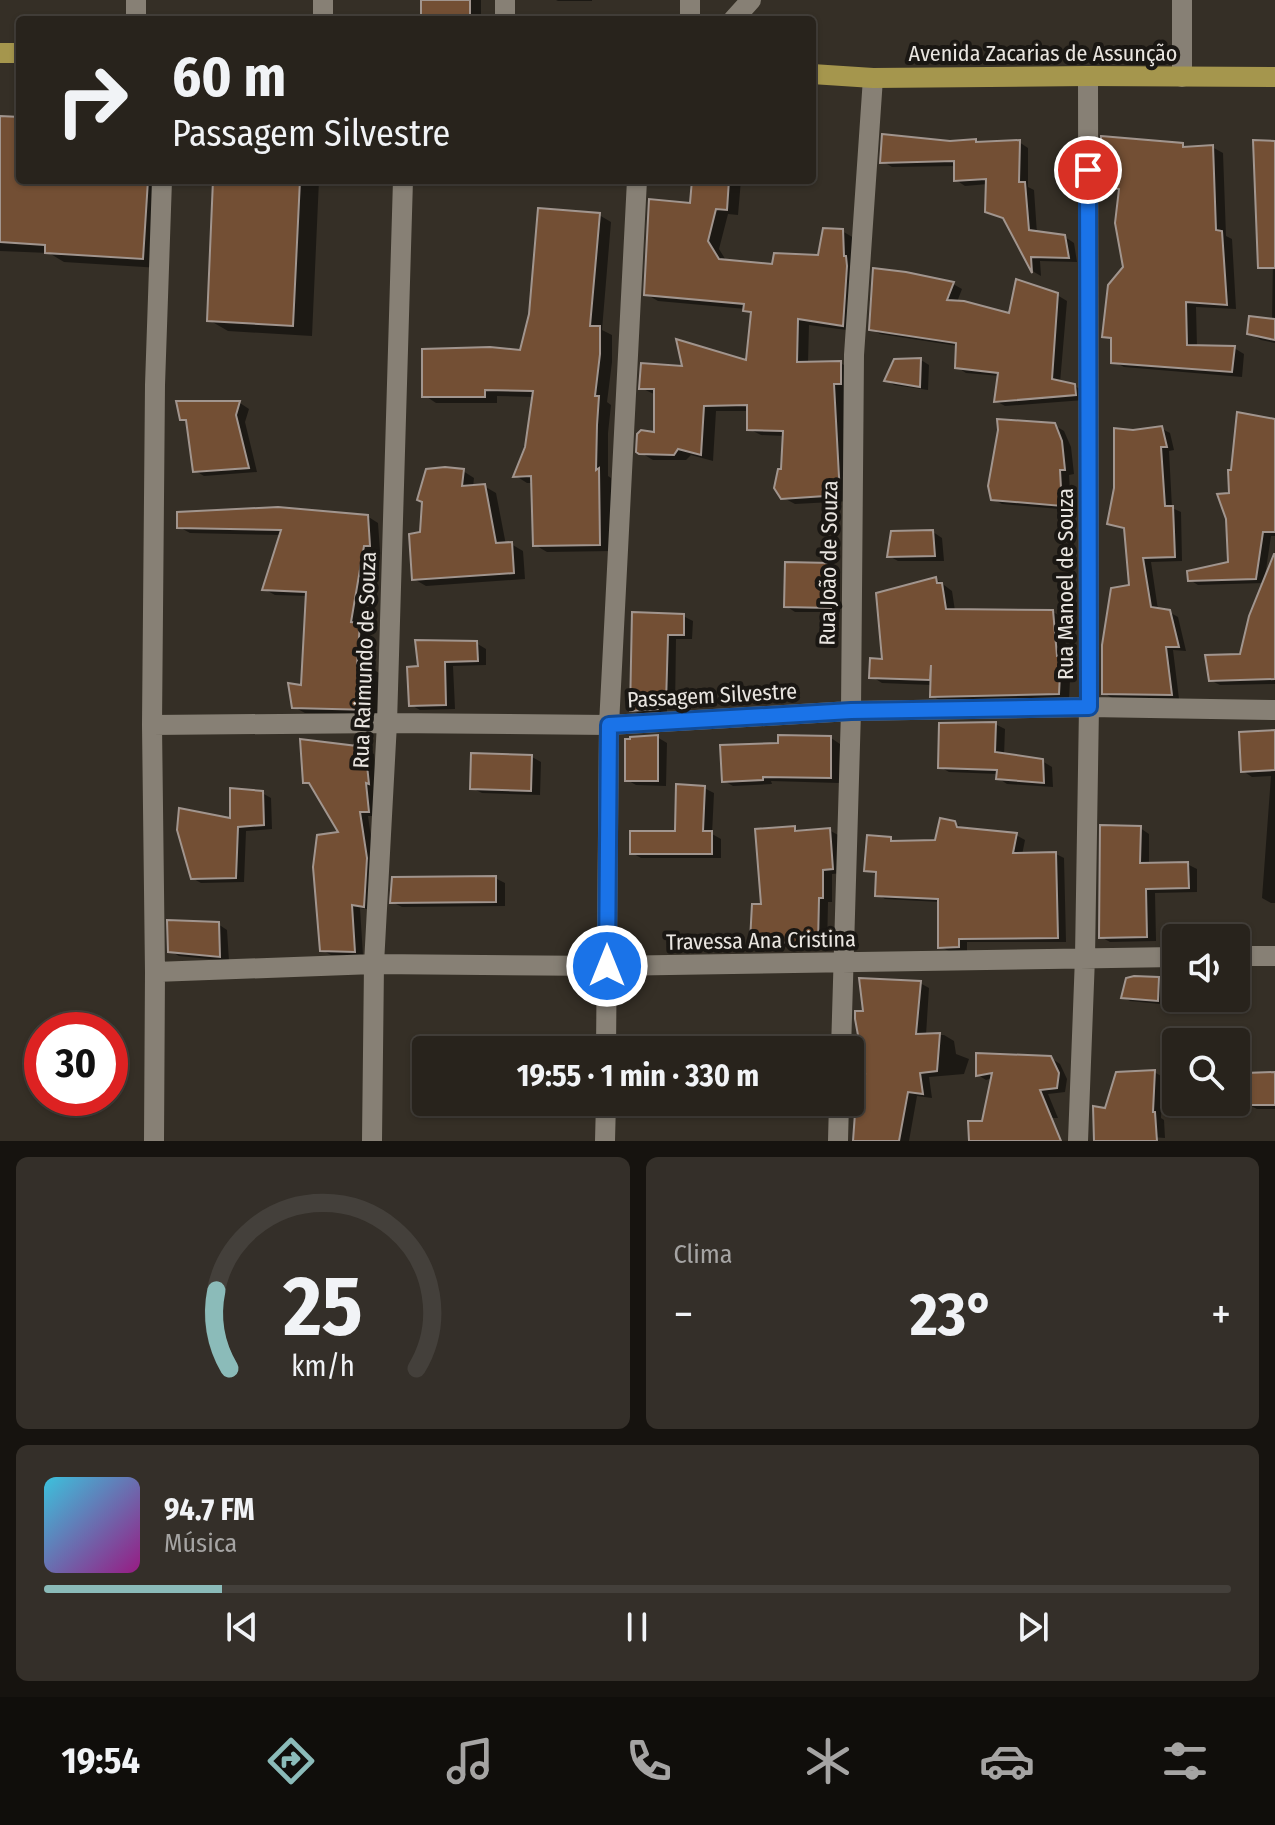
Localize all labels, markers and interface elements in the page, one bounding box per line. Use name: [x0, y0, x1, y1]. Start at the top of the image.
street label: Avenida Zacarias de Assunção: [909, 40, 1177, 67]
text: 60 m: [172, 44, 286, 111]
icon: right: [40, 48, 144, 152]
text: Passagem Silvestre: [172, 112, 450, 156]
pin: [1054, 136, 1122, 204]
icon: arrive: [1066, 148, 1110, 192]
street label: Rua João de Souza: [814, 480, 843, 646]
street label: Rua Manoel de Souza: [1052, 488, 1079, 680]
street label: Rua Raimundo de Souza: [347, 551, 382, 769]
street label: Passagem Silvestre: [626, 678, 798, 713]
position arrow: [565, 924, 649, 1008]
map controls: [1162, 924, 1250, 1116]
button: sound: [1162, 924, 1250, 1012]
street label: Travessa Ana Cristina: [666, 925, 856, 956]
speed limit sign: 30: [24, 1012, 128, 1116]
button: search: [1162, 1028, 1250, 1116]
text: 19:55 · 1 min · 330 m: [517, 1058, 759, 1094]
text: Clima: [674, 1239, 733, 1270]
text: 25: [282, 1257, 362, 1357]
text: 23°: [910, 1279, 994, 1351]
text: −: [674, 1288, 693, 1341]
text: +: [1211, 1288, 1231, 1341]
text: km/h: [291, 1349, 355, 1384]
text: 94.7 FM: [164, 1492, 255, 1528]
text: Música: [164, 1528, 237, 1559]
icon: previous: [220, 1605, 264, 1649]
icon: pause: [615, 1605, 659, 1649]
icon: next: [1011, 1605, 1055, 1649]
icon: directions: [263, 1733, 319, 1789]
icon: music: [442, 1733, 498, 1789]
icon: phone: [621, 1733, 677, 1789]
icon: climate: [800, 1733, 856, 1789]
icon: car: [979, 1733, 1035, 1789]
icon: filters: [1157, 1733, 1213, 1789]
text: 19:54: [61, 1739, 140, 1783]

